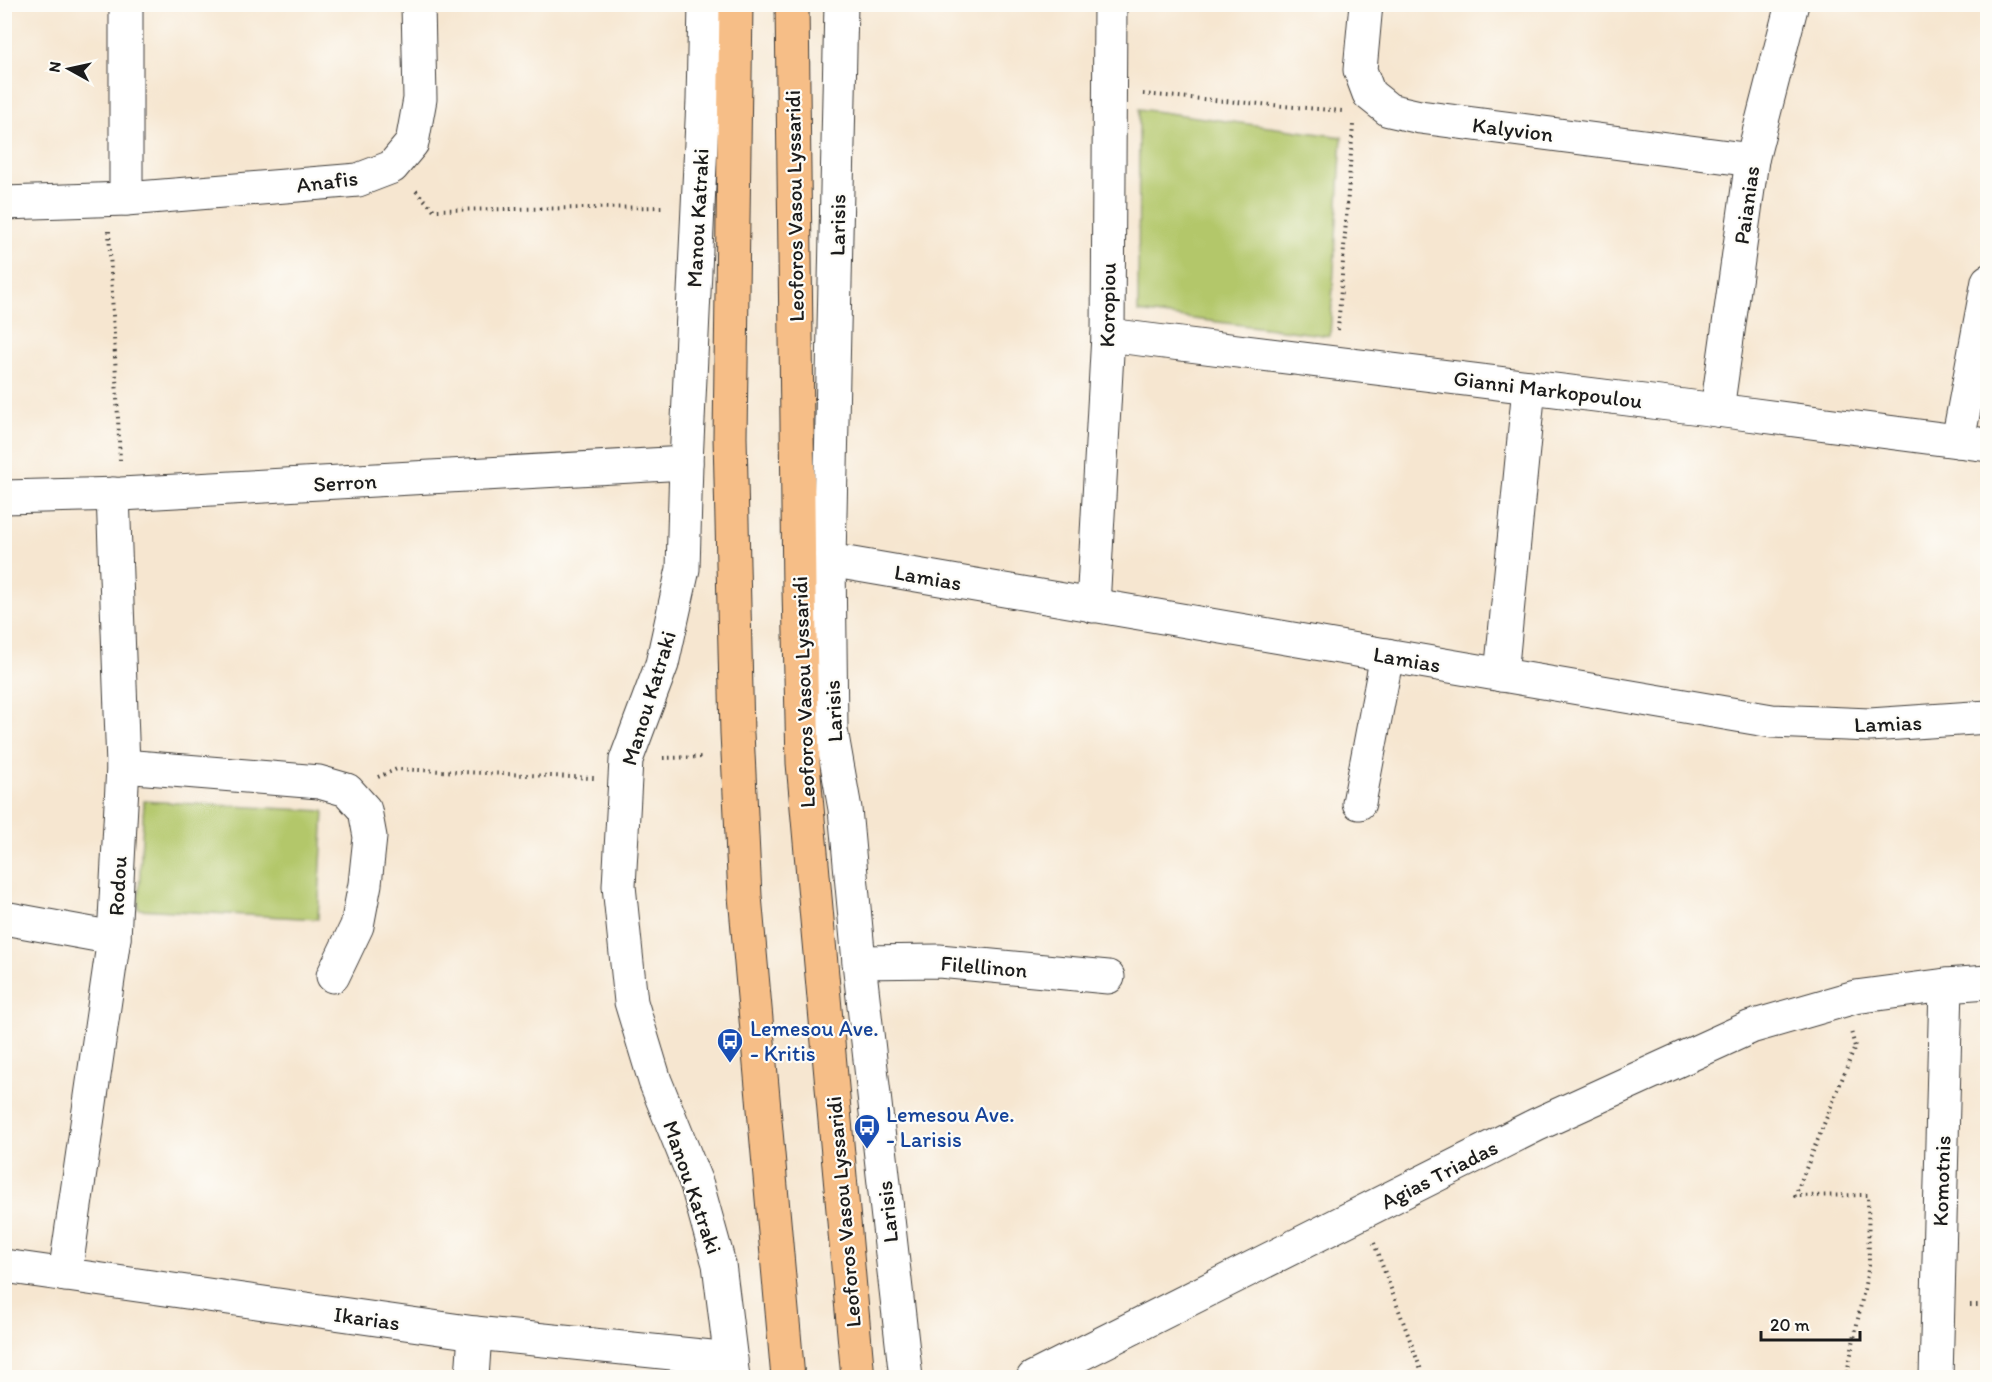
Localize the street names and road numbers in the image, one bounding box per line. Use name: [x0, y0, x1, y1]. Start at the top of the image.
street label: Leoforos Vasou Lyssaridi: [779, 90, 810, 322]
street label: Kalyvion: [1471, 111, 1556, 148]
street label: Manou Katraki: [680, 148, 715, 288]
street label: Anafis: [295, 164, 359, 199]
street label: Paianias: [1728, 164, 1765, 246]
street label: Larisis: [823, 194, 852, 256]
street label: Koropiou: [1093, 262, 1122, 348]
street label: Gianni Markopoulou: [1452, 365, 1644, 414]
street label: Serron: [313, 467, 378, 498]
street label: Lamias: [892, 558, 964, 597]
street label: Leoforos Vasou Lyssaridi: [786, 576, 821, 808]
street label: Manou Katraki: [615, 627, 682, 769]
street label: Lamias: [1371, 640, 1443, 679]
street label: Larisis: [818, 679, 849, 743]
street label: Lamias: [1854, 709, 1922, 738]
street label: Rodou: [102, 855, 133, 917]
street label: Filellinon: [939, 949, 1029, 984]
street label: Leoforos Vasou Lyssaridi: [820, 1095, 867, 1329]
street label: Manou Katraki: [657, 1117, 728, 1258]
street label: Agias Triadas: [1376, 1133, 1502, 1215]
street label: Komotnis: [1926, 1135, 1957, 1227]
street label: Larisis: [871, 1180, 904, 1244]
street label: Ikarias: [332, 1301, 402, 1336]

